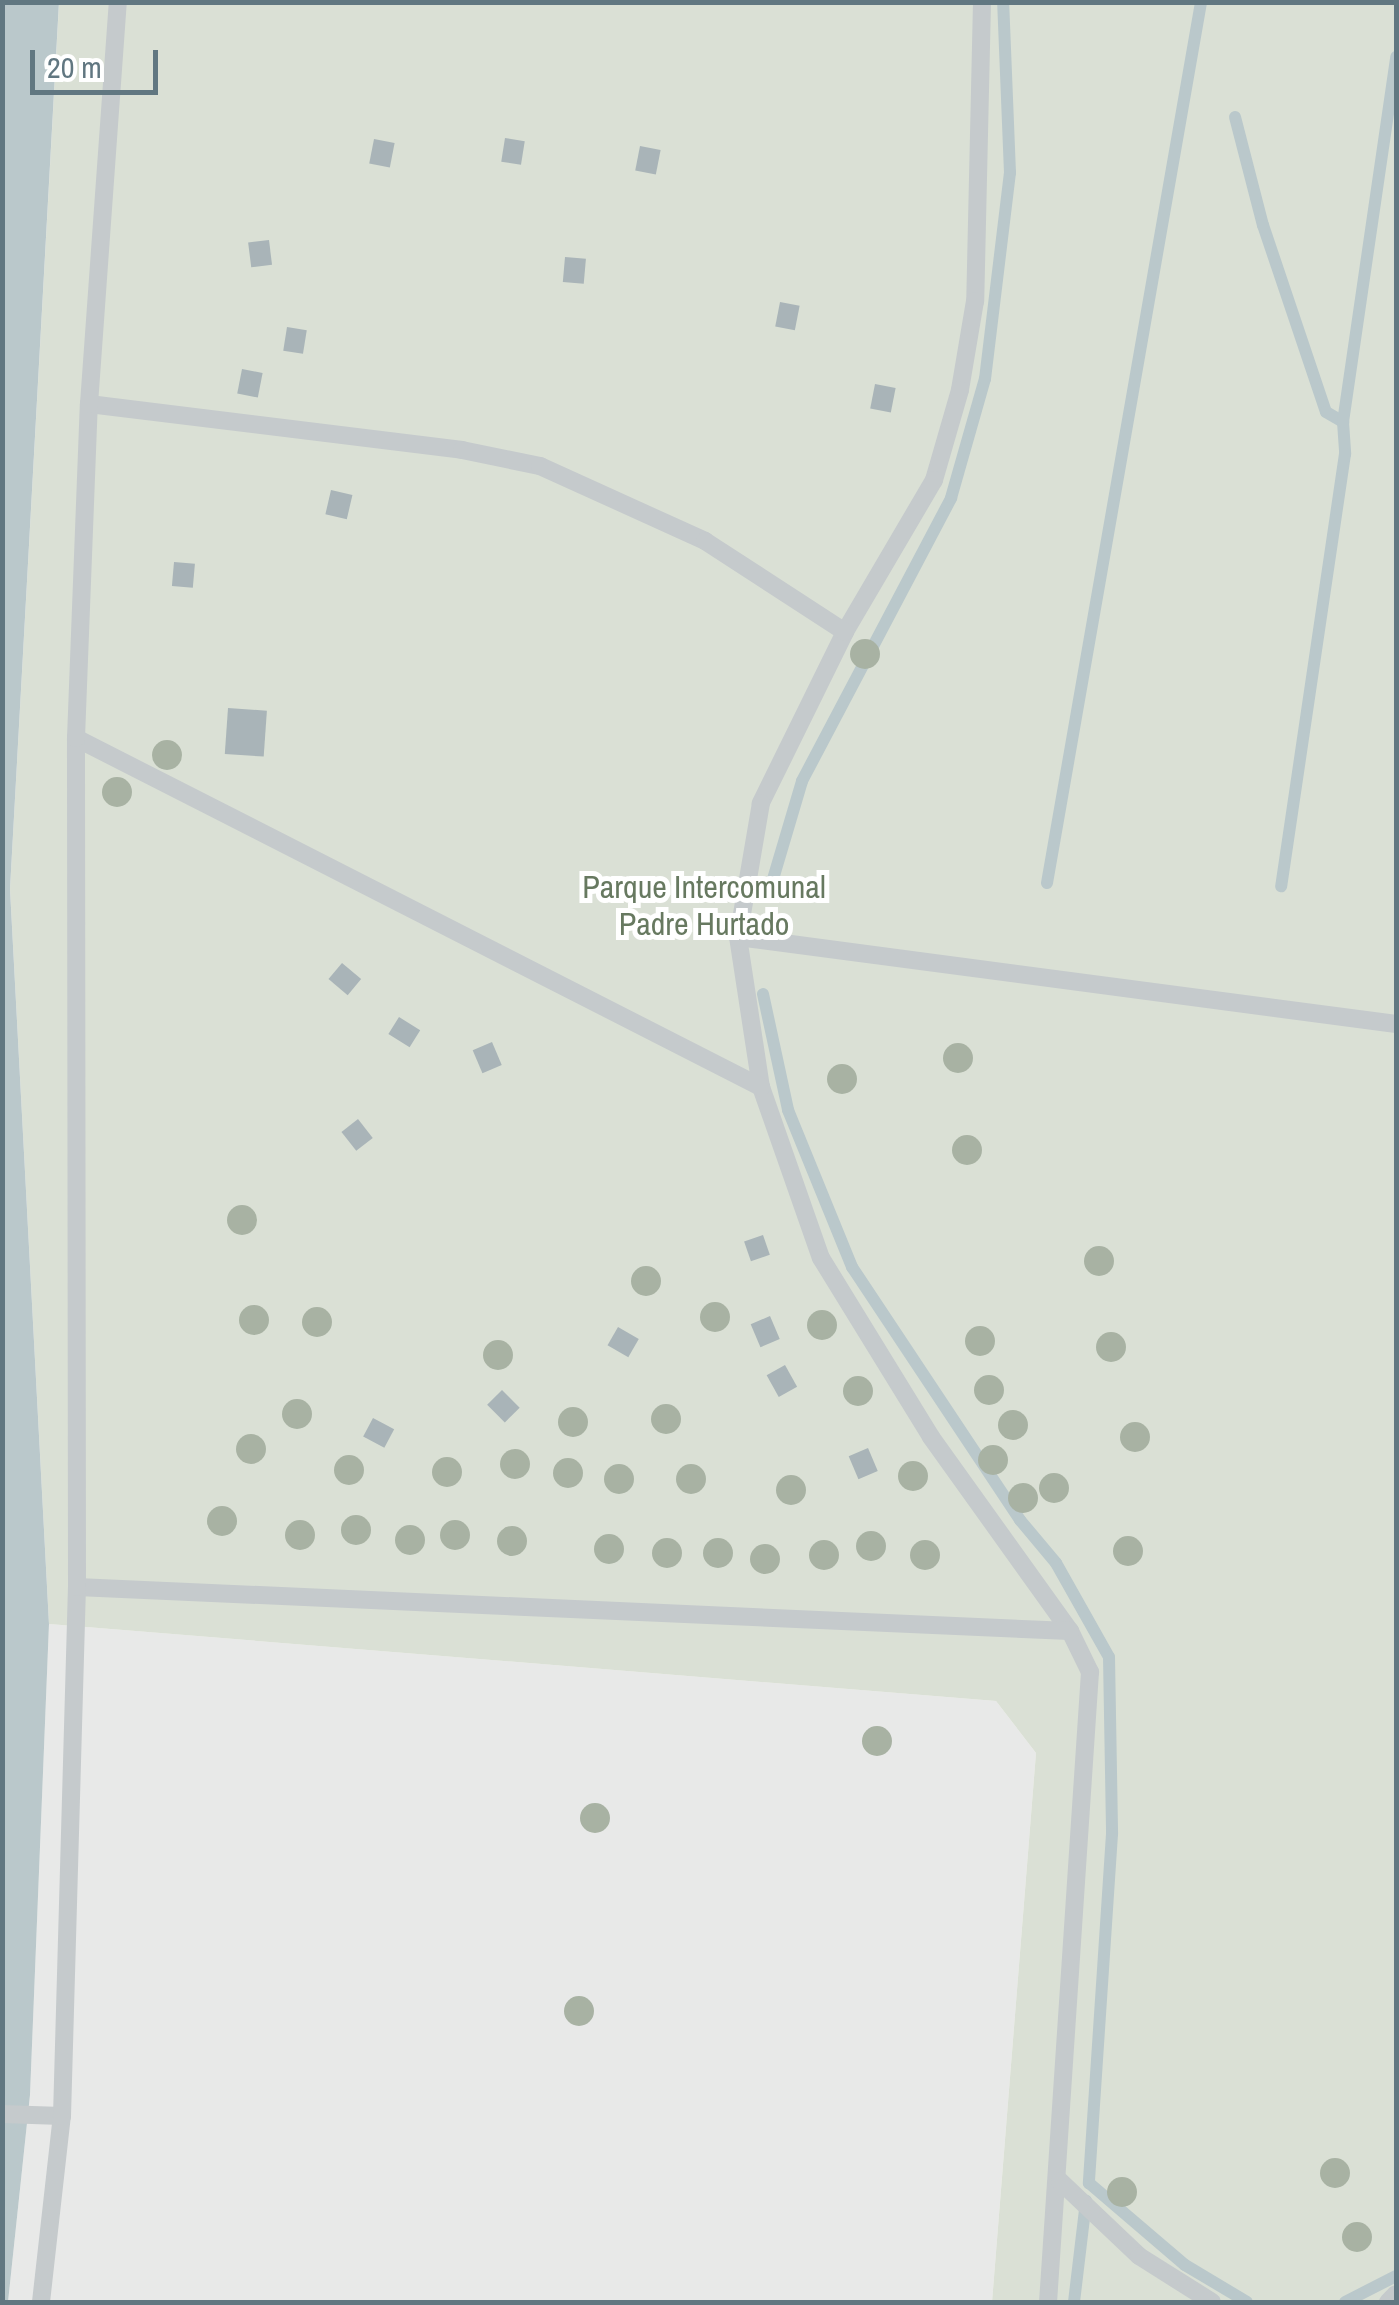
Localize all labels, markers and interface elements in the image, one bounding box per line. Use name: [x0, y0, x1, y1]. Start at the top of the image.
scale bar: [35, 30, 162, 92]
text: 20 m: [47, 47, 102, 87]
park label: Parque Intercomunal Padre Hurtado: [582, 869, 826, 944]

